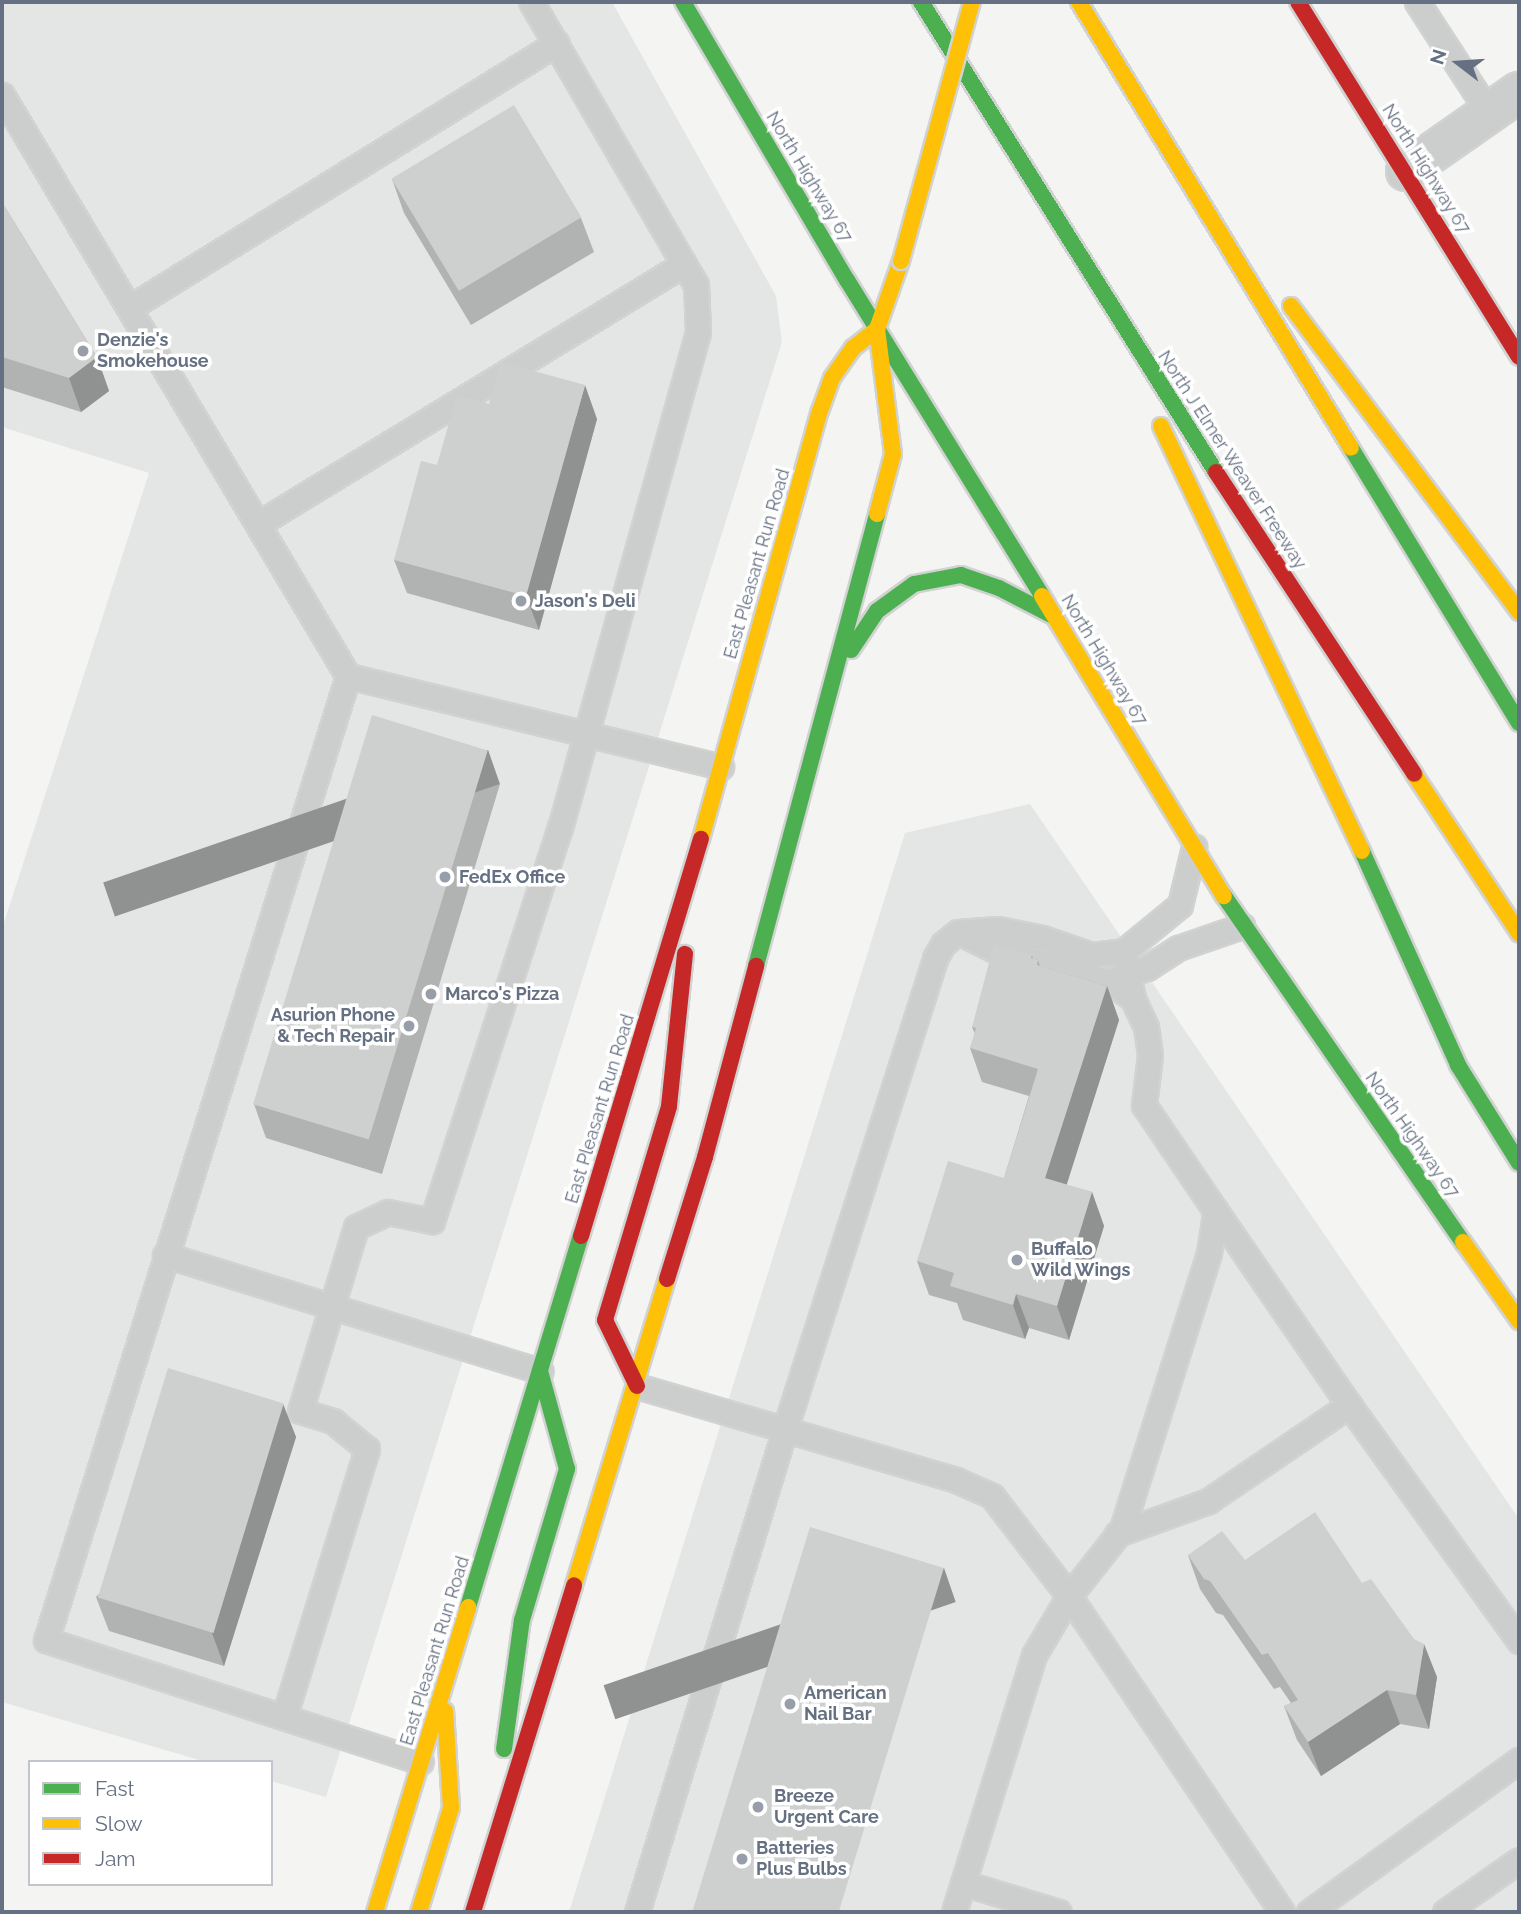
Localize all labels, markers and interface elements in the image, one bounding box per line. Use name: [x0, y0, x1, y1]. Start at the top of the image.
north arrow: [1423, 28, 1493, 98]
text: N: [1425, 47, 1451, 67]
street label: North Highway 67: [1377, 100, 1475, 238]
street label: North Highway 67: [761, 107, 857, 247]
place label: Denzie's Smokehouse: [97, 330, 209, 372]
marker: Denzie's Smokehouse: [75, 343, 91, 359]
street label: North J Elmer Weaver Freeway: [1153, 346, 1311, 574]
street label: East Pleasant Run Road: [720, 467, 794, 661]
place label: Jason's Deli: [535, 590, 636, 612]
street label: North Highway 67: [1056, 590, 1152, 730]
marker: Jason's Deli: [513, 593, 529, 609]
place label: FedEx Office: [459, 866, 565, 888]
marker: FedEx Office: [437, 869, 453, 885]
place label: Marco's Pizza: [445, 983, 559, 1005]
marker: Marco's Pizza: [423, 986, 439, 1002]
place label: Asurion Phone & Tech Repair: [271, 1005, 395, 1048]
street label: East Pleasant Run Road: [561, 1012, 639, 1206]
marker: Asurion Phone & Tech Repair: [401, 1018, 417, 1034]
street label: North Highway 67: [1360, 1068, 1464, 1202]
place label: Buffalo Wild Wings: [1031, 1239, 1131, 1282]
marker: Buffalo Wild Wings: [1009, 1252, 1025, 1268]
street label: East Pleasant Run Road: [396, 1554, 474, 1748]
place label: American Nail Bar: [804, 1683, 887, 1726]
marker: American Nail Bar: [782, 1696, 798, 1712]
legend: [28, 1760, 273, 1886]
text: Fast: [95, 1776, 135, 1801]
place label: Breeze Urgent Care: [774, 1786, 879, 1828]
marker: Breeze Urgent Care: [748, 1797, 768, 1817]
text: Slow: [95, 1811, 143, 1836]
place label: Batteries Plus Bulbs: [756, 1838, 847, 1881]
text: Jam: [95, 1846, 136, 1871]
marker: Batteries Plus Bulbs: [734, 1851, 750, 1867]

